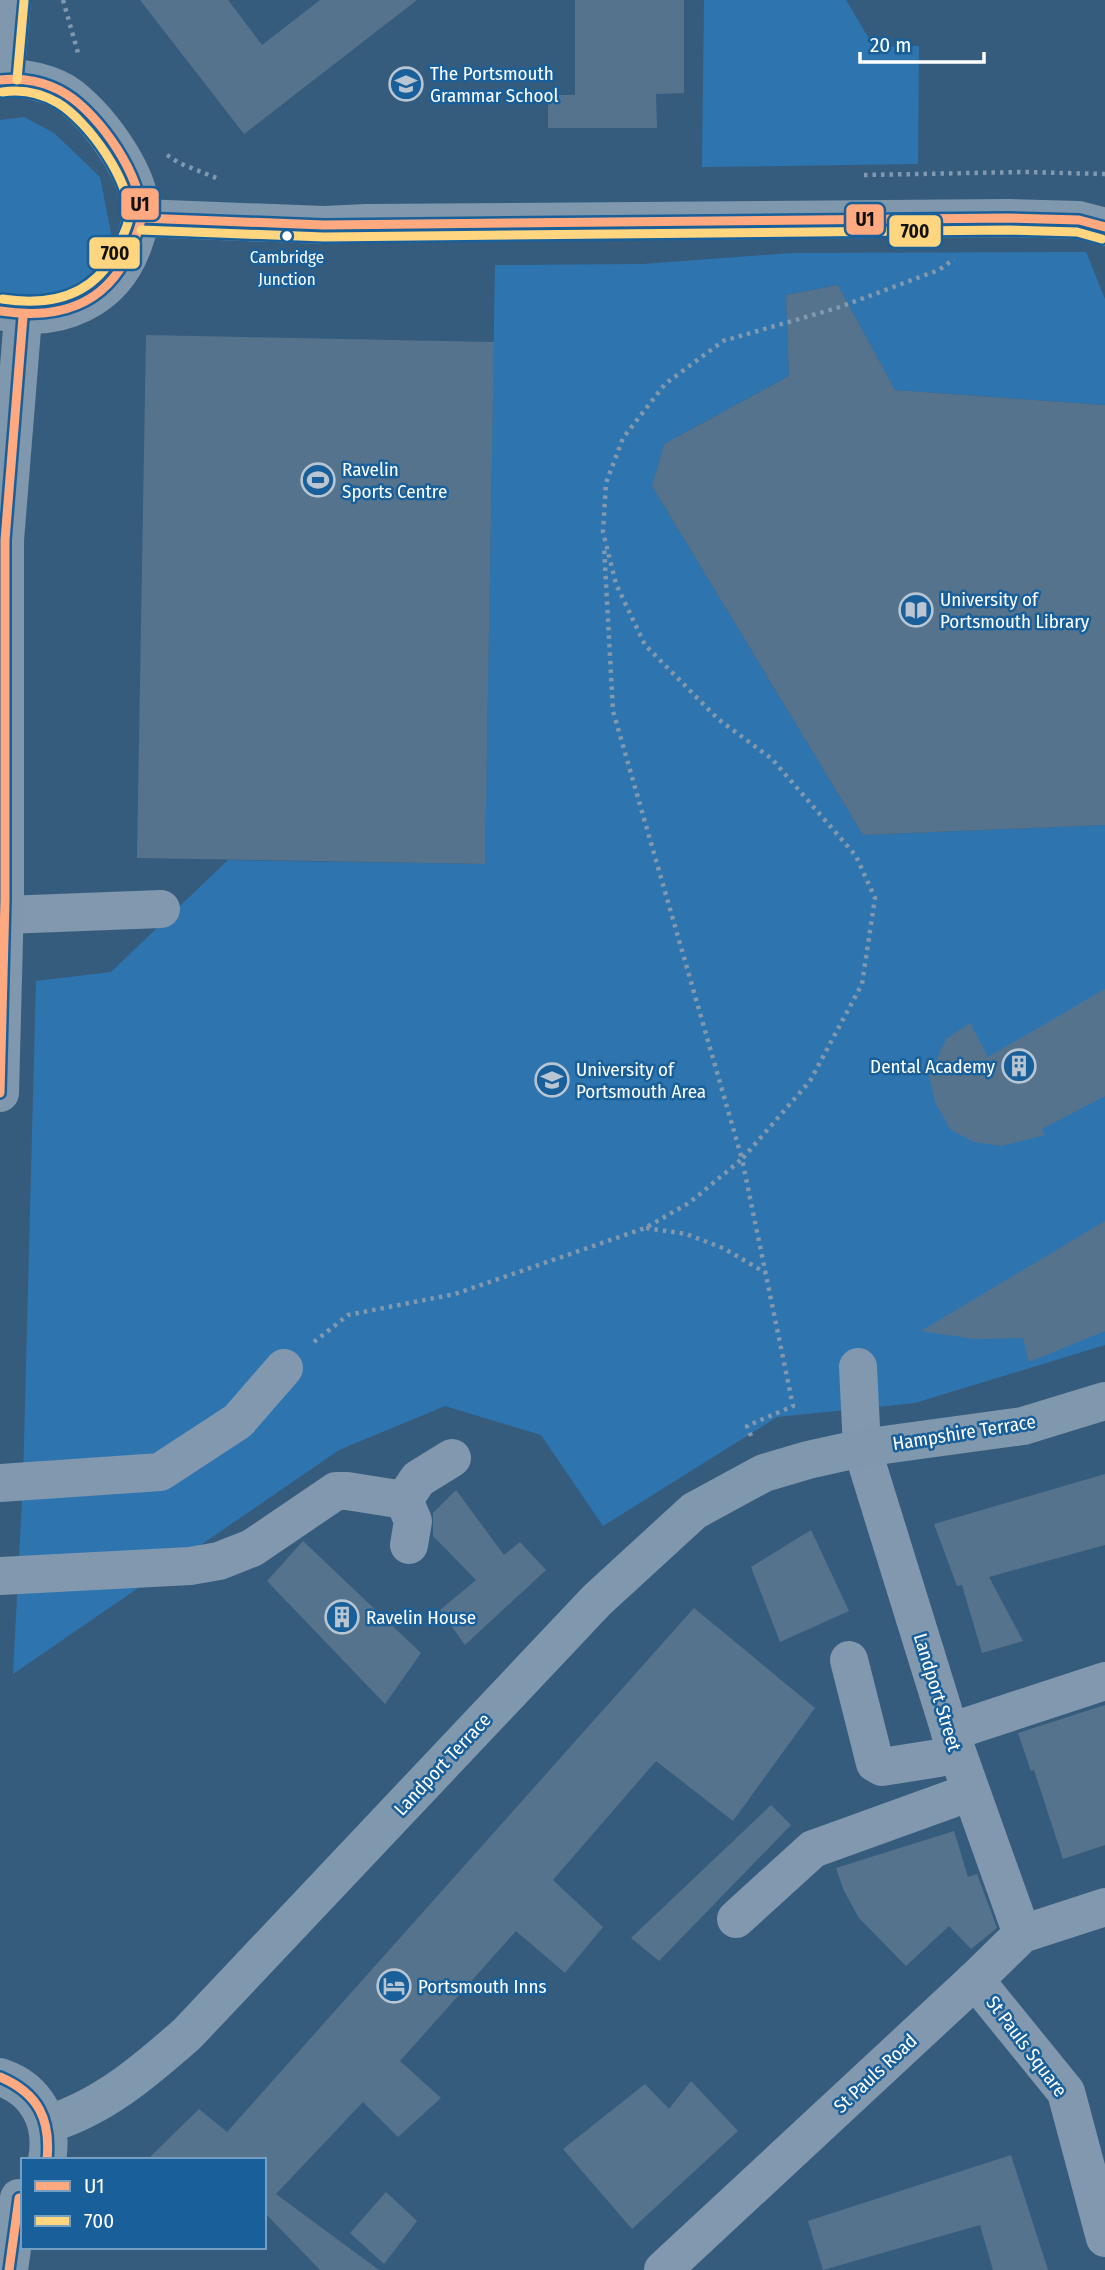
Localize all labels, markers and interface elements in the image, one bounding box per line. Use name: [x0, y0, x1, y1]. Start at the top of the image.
scale bar: [860, 21, 984, 65]
text: 20 m: [870, 32, 911, 58]
place label: The Portsmouth Grammar School: [430, 62, 558, 107]
school or university icon: The Portsmouth Grammar School: [387, 65, 425, 103]
line badge: U1: [120, 187, 160, 221]
text: U1: [130, 193, 150, 216]
line badge: U1: [845, 203, 885, 236]
text: U1: [855, 208, 875, 231]
line badge: 700: [888, 214, 942, 248]
text: 700: [901, 220, 929, 243]
marker: Cambridge Junction: [280, 229, 294, 243]
line badge: 700: [88, 236, 141, 270]
text: 700: [101, 242, 129, 265]
place label: Cambridge Junction: [250, 247, 324, 290]
place label: Ravelin Sports Centre: [342, 458, 447, 503]
sports icon: Ravelin Sports Centre: [299, 461, 337, 499]
place label: University of Portsmouth Library: [940, 588, 1090, 633]
library icon: University of Portsmouth Library: [897, 591, 935, 629]
building icon: Dental Academy: [1000, 1047, 1038, 1085]
place label: Dental Academy: [870, 1055, 996, 1078]
place label: University of Portsmouth Area: [576, 1058, 706, 1103]
school or university icon: University of Portsmouth Area: [533, 1061, 571, 1099]
street label: Hampshire Terrace: [891, 1410, 1037, 1455]
building icon: Ravelin House: [323, 1598, 361, 1636]
place label: Ravelin House: [366, 1606, 476, 1629]
street label: Landport Street: [909, 1630, 967, 1755]
street label: Landport Terrace: [389, 1708, 496, 1820]
hotel icon: Portsmouth Inns: [375, 1967, 413, 2005]
place label: Portsmouth Inns: [418, 1975, 547, 1998]
street label: St Pauls Square: [981, 1991, 1072, 2101]
street label: St Pauls Road: [829, 2029, 922, 2118]
legend: [21, 2158, 266, 2249]
text: U1: [84, 2173, 105, 2199]
text: 700: [84, 2208, 114, 2234]

